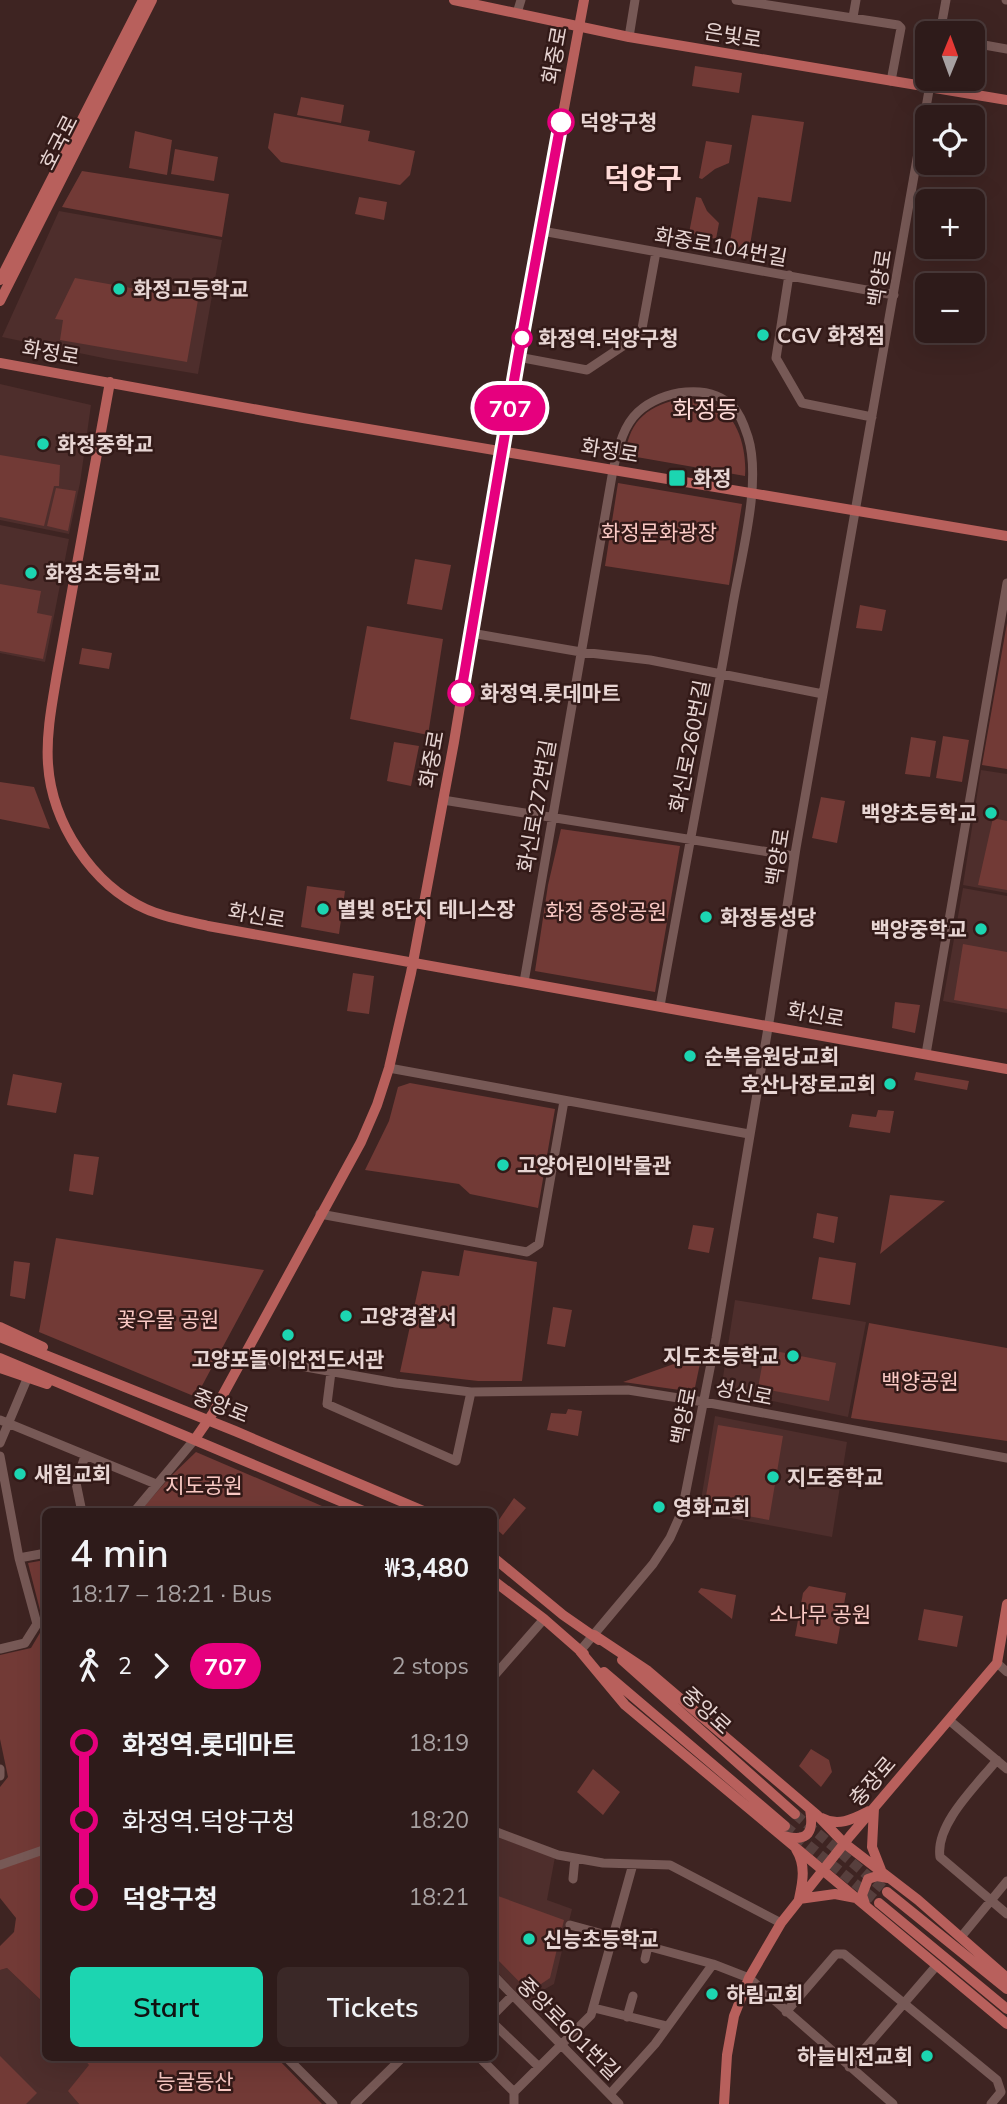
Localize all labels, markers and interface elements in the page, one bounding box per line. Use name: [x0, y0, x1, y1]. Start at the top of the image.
street label: 은빛로: [702, 18, 764, 52]
north arrow: [915, 21, 985, 91]
map controls: [915, 21, 985, 343]
street label: 화중로: [536, 24, 572, 86]
button: locate: [915, 105, 985, 175]
marker: 덕양구청: [548, 109, 574, 135]
place label: 덕양구청: [580, 109, 657, 135]
street label: 호국로: [33, 110, 83, 174]
district label: 덕양구: [604, 160, 682, 195]
button: +: [915, 189, 985, 259]
street label: 화중로104번길: [653, 222, 789, 270]
street label: 백양로: [862, 247, 896, 309]
button: −: [915, 273, 985, 343]
place label: 화정고등학교: [133, 276, 249, 302]
marker: 화정고등학교: [111, 281, 127, 297]
place label: CGV 화정점: [777, 322, 885, 348]
place label: 화정역.덕양구청: [538, 325, 678, 351]
marker: CGV 화정점: [755, 327, 771, 343]
marker: 화정역.덕양구청: [512, 328, 532, 348]
street label: 화정로: [20, 334, 82, 370]
line badge: 707: [470, 385, 550, 431]
text: 707: [488, 393, 532, 423]
district label: 화정동: [672, 394, 738, 424]
place label: 화정중학교: [57, 431, 154, 457]
street label: 화정로: [579, 433, 641, 467]
marker: 화정중학교: [35, 436, 51, 452]
place label: 화정: [693, 465, 732, 491]
marker: 화정: [667, 468, 687, 488]
park label: 화정문화광장: [601, 519, 717, 545]
place label: 화정초등학교: [45, 560, 161, 586]
marker: 화정초등학교: [23, 565, 39, 581]
street label: 화신로260번길: [663, 678, 715, 814]
marker: 화정역.롯데마트: [448, 680, 474, 706]
place label: 화정역.롯데마트: [480, 680, 620, 706]
street label: 화중로: [413, 728, 449, 790]
street label: 화신로272번길: [512, 738, 560, 874]
place label: 백양초등학교: [861, 800, 977, 826]
marker: 백양초등학교: [983, 805, 999, 821]
street label: 백양로: [760, 826, 794, 888]
place label: 별빛 8단지 테니스장: [337, 896, 516, 922]
street label: 화신로: [226, 897, 288, 933]
park label: 화정 중앙공원: [545, 898, 667, 924]
marker: 별빛 8단지 테니스장: [315, 901, 331, 917]
place label: 화정동성당: [720, 904, 817, 930]
marker: 화정동성당: [698, 909, 714, 925]
place label: 백양중학교: [870, 916, 967, 942]
marker: 백양중학교: [973, 921, 989, 937]
street label: 화신로: [785, 996, 847, 1032]
place label: 순복음원당교회: [704, 1043, 839, 1069]
marker: 순복음원당교회: [682, 1048, 698, 1064]
place label: 호산나장로교회: [741, 1071, 876, 1097]
marker: 호산나장로교회: [882, 1076, 898, 1092]
place label: 고양어린이박물관: [517, 1152, 672, 1178]
marker: 고양어린이박물관: [495, 1157, 511, 1173]
place label: 고양경찰서: [360, 1303, 457, 1329]
park label: 꽃우물 공원: [117, 1306, 219, 1332]
marker: 고양경찰서: [338, 1308, 354, 1324]
marker: 고양포돌이안전도서관: [280, 1327, 296, 1343]
place label: 지도초등학교: [663, 1343, 779, 1369]
place label: 고양포돌이안전도서관: [191, 1346, 385, 1372]
marker: 지도초등학교: [785, 1348, 801, 1364]
park label: 백양공원: [881, 1368, 959, 1394]
street label: 성신로: [713, 1374, 775, 1410]
street label: 중앙로: [189, 1382, 253, 1428]
street label: 백양로: [665, 1385, 701, 1447]
place label: 새힘교회: [34, 1461, 111, 1487]
place label: 지도중학교: [787, 1464, 884, 1490]
marker: 새힘교회: [12, 1466, 28, 1482]
marker: 지도중학교: [765, 1469, 781, 1485]
park label: 지도공원: [165, 1472, 243, 1498]
place label: 영화교회: [673, 1494, 750, 1520]
marker: 영화교회: [651, 1499, 667, 1515]
text: 4 min: [70, 1529, 169, 1577]
text: ₩3,480: [385, 1551, 469, 1584]
text: 18:17 – 18:21 · Bus: [70, 1579, 272, 1608]
park label: 소나무 공원: [769, 1601, 871, 1627]
icon: walk: [70, 1647, 108, 1685]
icon: forward: [142, 1647, 180, 1685]
text: 2: [118, 1651, 132, 1680]
text: 707: [204, 1651, 247, 1681]
text: 2 stops: [392, 1651, 469, 1680]
street label: 중앙로: [677, 1681, 737, 1739]
text: 화정역.롯데마트: [122, 1728, 296, 1761]
text: 18:19: [409, 1728, 469, 1757]
street label: 충장로: [843, 1751, 901, 1811]
text: 화정역.덕양구청: [122, 1805, 295, 1838]
text: 18:20: [409, 1805, 469, 1834]
text: 덕양구청: [122, 1882, 218, 1915]
text: 18:21: [409, 1882, 469, 1911]
place label: 신능초등학교: [543, 1926, 659, 1952]
marker: 신능초등학교: [521, 1931, 537, 1947]
button: Start: [70, 1967, 263, 2047]
button: Tickets: [277, 1967, 469, 2047]
street label: 중앙로601번길: [512, 1971, 626, 2085]
place label: 하림교회: [726, 1981, 803, 2007]
marker: 하림교회: [704, 1986, 720, 2002]
place label: 하늘비전교회: [797, 2043, 913, 2069]
marker: 하늘비전교회: [919, 2048, 935, 2064]
park label: 능굴동산: [156, 2068, 234, 2094]

